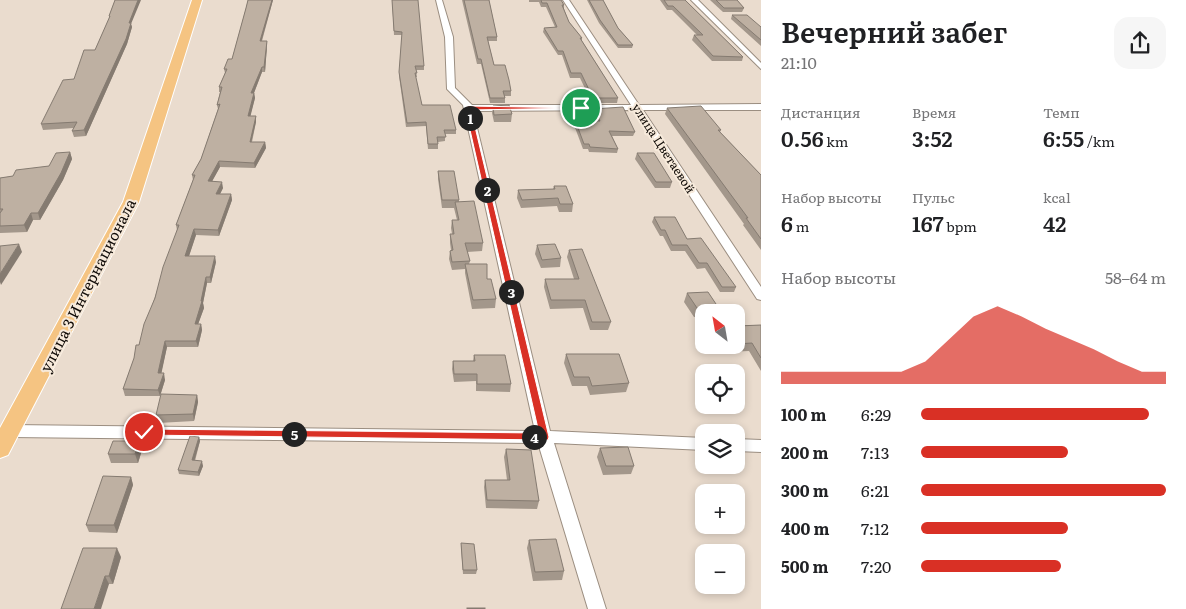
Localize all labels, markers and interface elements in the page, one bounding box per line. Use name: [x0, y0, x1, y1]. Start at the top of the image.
text: Вечерний забег: [781, 10, 1007, 52]
button: share: [1114, 17, 1166, 69]
text: 21:10: [781, 50, 817, 74]
pin: [560, 87, 602, 129]
icon: arrive: [567, 94, 595, 122]
street label: улица Цветаевой: [628, 99, 700, 197]
text: Дистанция: [781, 102, 860, 122]
text: Время: [912, 102, 956, 122]
text: Темп: [1043, 102, 1080, 122]
pin: 1: [458, 106, 482, 130]
text: 1: [468, 108, 473, 128]
text: 0.56: [781, 122, 824, 153]
text: 3:52: [912, 122, 952, 153]
text: 6:55: [1043, 122, 1084, 153]
text: km: [824, 131, 848, 151]
text: /km: [1084, 131, 1115, 151]
pin: 2: [474, 178, 500, 202]
text: 2: [484, 180, 491, 200]
text: Набор высоты: [781, 187, 882, 207]
text: Пульс: [912, 187, 955, 207]
text: kcal: [1043, 187, 1071, 207]
street label: улица 3 Интернационала: [33, 193, 141, 376]
text: 6: [781, 207, 793, 238]
text: 167: [912, 207, 944, 238]
text: 42: [1043, 207, 1066, 238]
text: m: [793, 216, 809, 236]
text: bpm: [944, 216, 977, 236]
text: Набор высоты: [781, 265, 896, 289]
text: 58–64 m: [1105, 265, 1166, 289]
pin: 3: [498, 280, 524, 304]
text: 3: [508, 282, 515, 302]
north arrow: [695, 304, 745, 354]
map controls: [695, 304, 745, 594]
button: locate: [695, 364, 745, 414]
text: 100 m: [781, 402, 827, 426]
text: 6:29: [861, 402, 891, 426]
pin: [123, 411, 165, 453]
icon: check: [130, 418, 158, 446]
pin: 5: [282, 422, 306, 446]
text: 5: [291, 424, 298, 444]
pin: 4: [522, 424, 546, 450]
button: layers: [695, 424, 745, 474]
text: 4: [530, 427, 539, 447]
text: 200 m: [781, 440, 828, 464]
text: 7:13: [861, 440, 889, 464]
text: 300 m: [781, 478, 829, 502]
text: 6:21: [861, 478, 889, 502]
button: +: [695, 484, 745, 534]
text: 400 m: [781, 516, 830, 540]
text: 7:12: [861, 516, 889, 540]
button: −: [695, 544, 745, 594]
text: 500 m: [781, 554, 829, 578]
text: 7:20: [861, 554, 891, 578]

